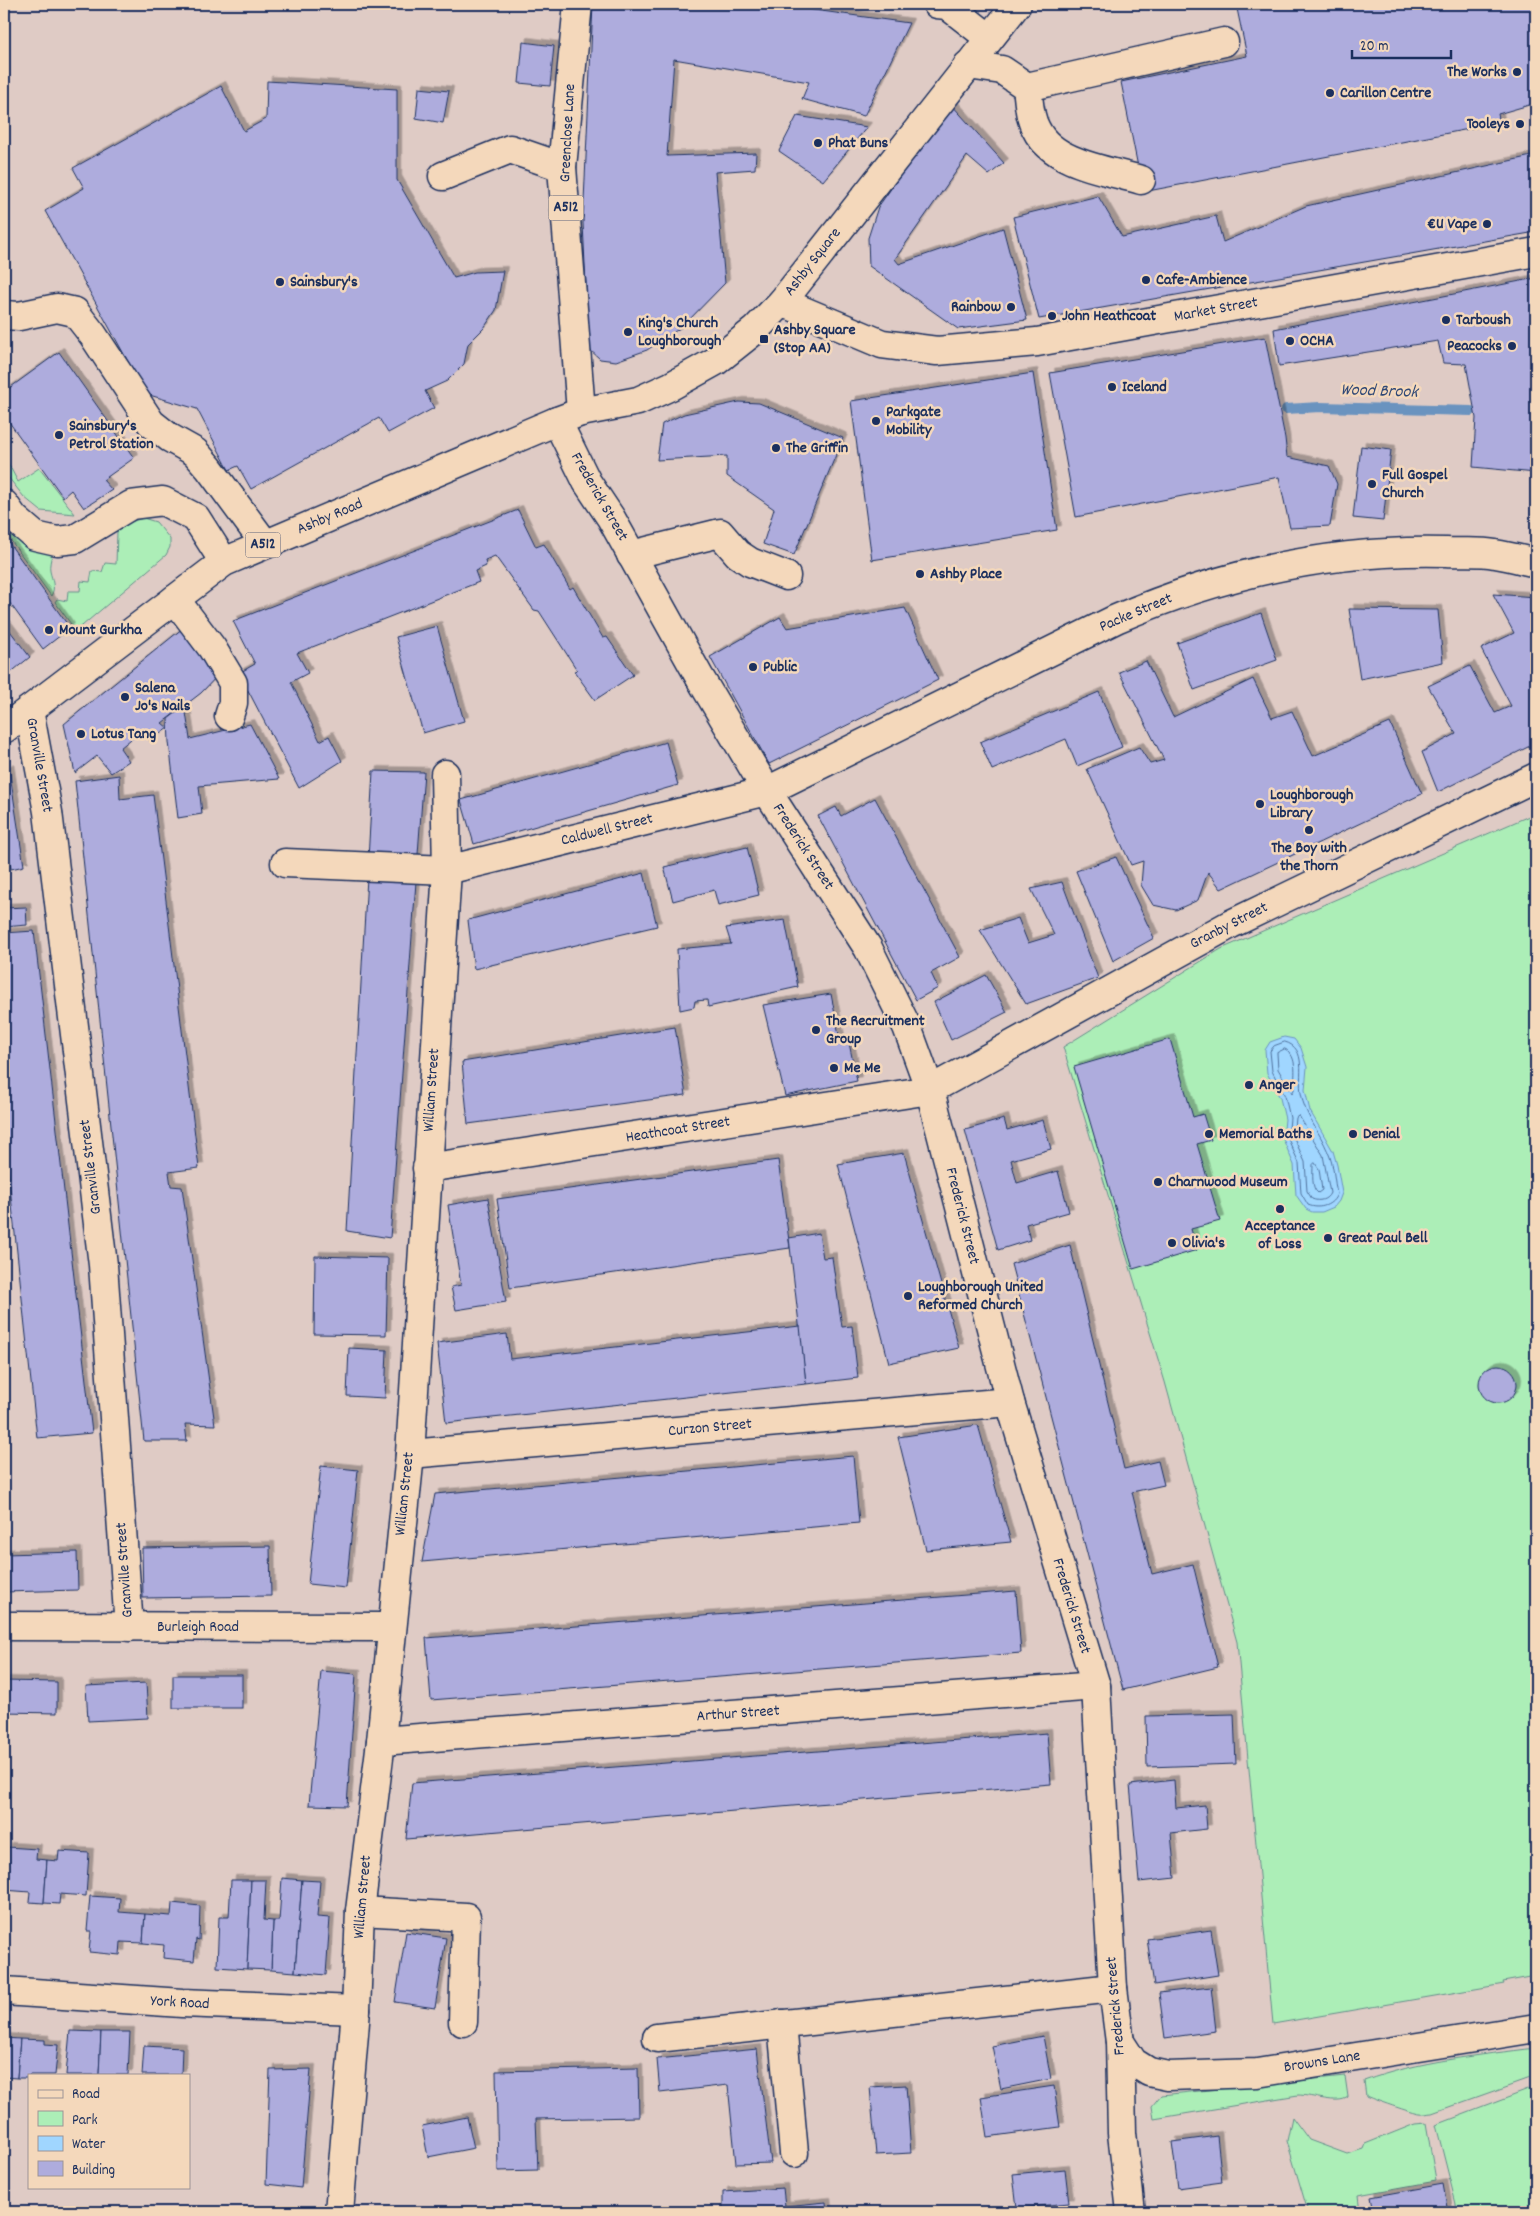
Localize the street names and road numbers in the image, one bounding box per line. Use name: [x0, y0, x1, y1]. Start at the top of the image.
street label: Greenclose Lane: [554, 83, 582, 183]
road number: A512: [548, 196, 584, 220]
street label: Ashby Square: [779, 223, 847, 301]
street label: Market Street: [1172, 291, 1260, 329]
street label: Frederick Street: [564, 448, 634, 546]
street label: Ashby Road: [293, 493, 367, 541]
road number: A512: [246, 532, 280, 558]
street label: Packe Street: [1096, 587, 1176, 639]
street label: Granville Street: [19, 716, 59, 814]
street label: Frederick Street: [766, 799, 840, 895]
street label: Caldwell Street: [559, 807, 656, 853]
street label: Granby Street: [1186, 896, 1272, 956]
street label: William Street: [418, 1047, 446, 1133]
street label: Heathcoat Street: [624, 1110, 732, 1150]
street label: Granville Street: [74, 1118, 108, 1216]
street label: Frederick Street: [939, 1165, 985, 1267]
street label: Curzon Street: [667, 1413, 753, 1443]
street label: William Street: [389, 1451, 421, 1537]
street label: Granville Street: [110, 1521, 140, 1619]
street label: Frederick Street: [1046, 1555, 1097, 1657]
street label: Burleigh Road: [157, 1616, 239, 1639]
street label: Arthur Street: [696, 1700, 780, 1728]
street label: William Street: [348, 1854, 378, 1940]
street label: Frederick Street: [1100, 1956, 1132, 2056]
street label: York Road: [150, 1990, 210, 2016]
street label: Browns Lane: [1282, 2045, 1362, 2079]

